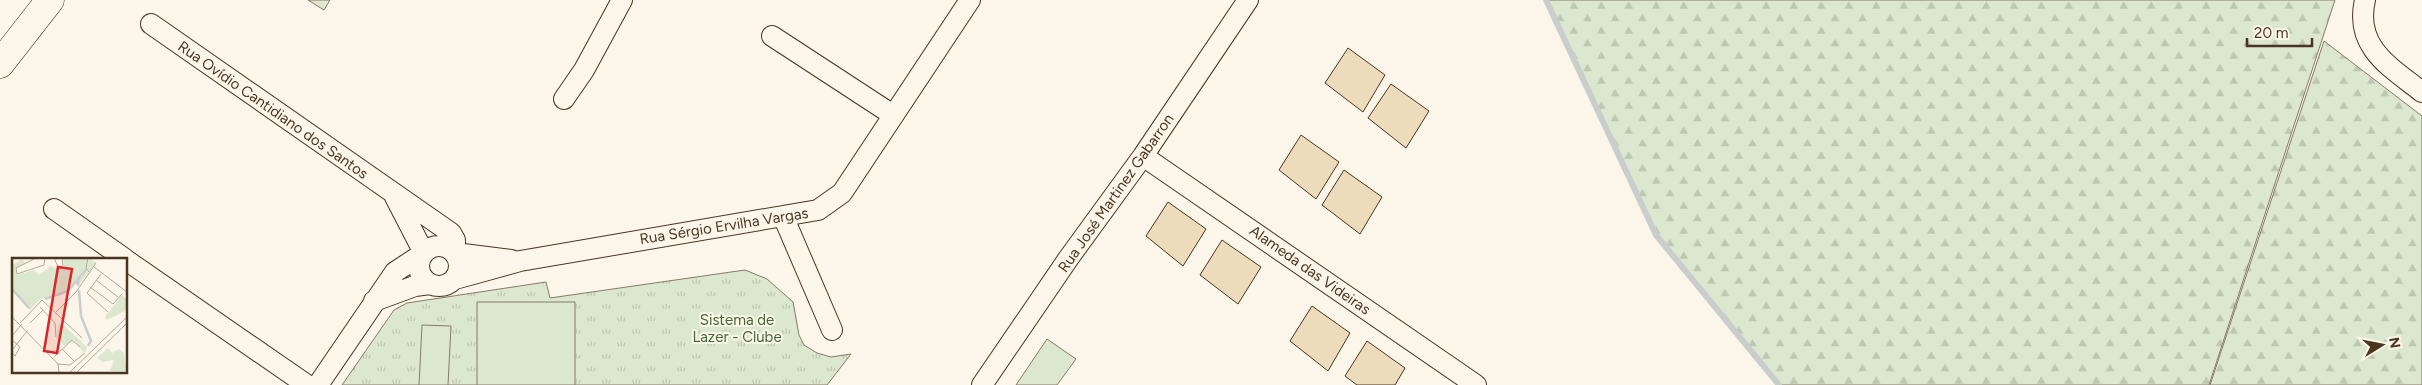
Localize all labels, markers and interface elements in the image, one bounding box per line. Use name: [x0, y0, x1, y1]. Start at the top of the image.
scale bar: [2247, 15, 2312, 47]
text: 20 m: [2254, 24, 2288, 42]
street label: Rua Ovídio Cantidiano dos Santos: [174, 37, 372, 183]
street label: Rua José Martinez Gabarron: [1054, 110, 1178, 276]
street label: Rua Sérgio Ervilha Vargas: [638, 204, 810, 248]
street label: Alameda das Videiras: [1246, 222, 1374, 318]
inset map: [12, 258, 128, 372]
park label: Sistema de Lazer - Clube: [692, 311, 782, 346]
north arrow: [2357, 320, 2407, 370]
text: N: [2385, 336, 2404, 350]

